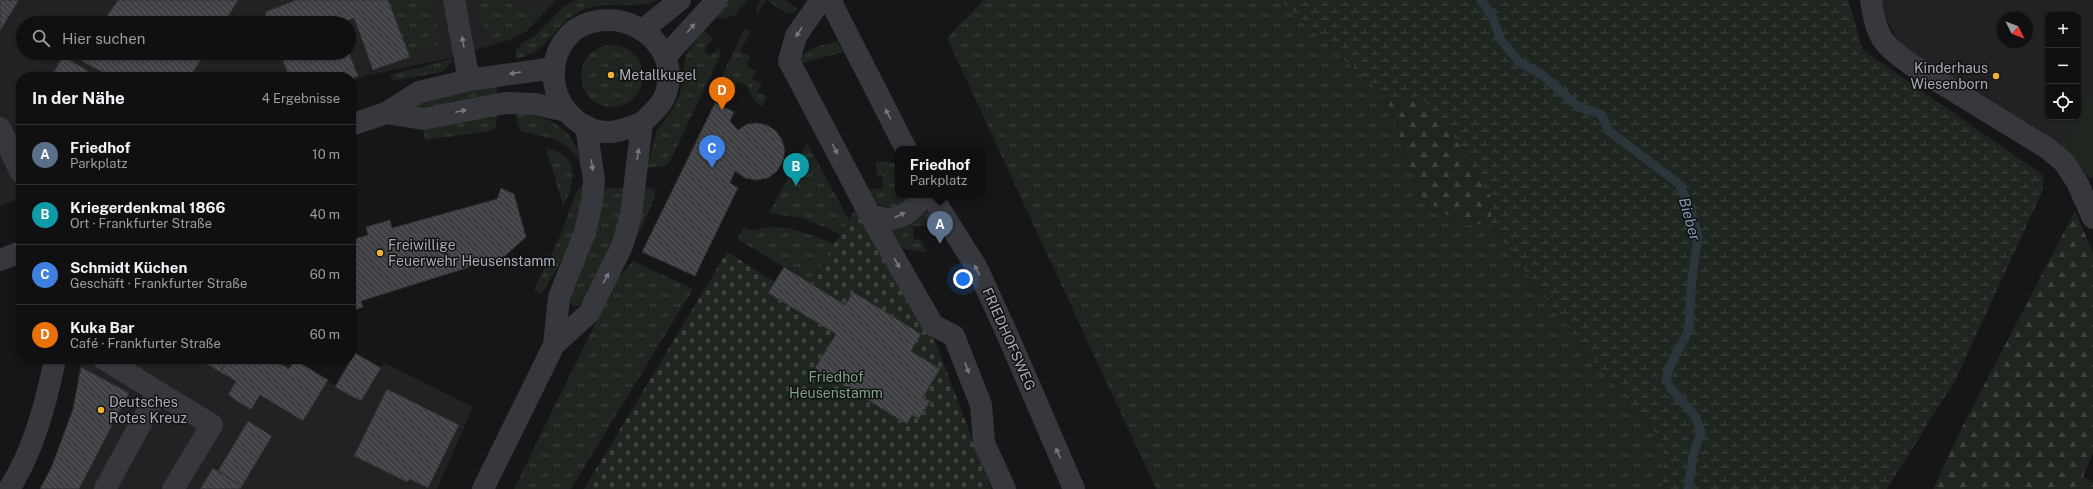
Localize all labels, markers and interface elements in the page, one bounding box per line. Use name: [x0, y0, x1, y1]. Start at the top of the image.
north arrow: [1997, 12, 2033, 48]
map controls: [2045, 12, 2081, 120]
button: +: [2045, 12, 2081, 48]
search box: [16, 16, 356, 60]
one-way arrow: [687, 23, 696, 33]
one-way arrow: [796, 26, 803, 38]
icon: search: [30, 27, 52, 49]
text: Hier suchen: [62, 30, 145, 47]
one-way arrow: [460, 36, 466, 48]
button: −: [2045, 48, 2081, 84]
place label: Kinderhaus Wiesenborn: [1910, 60, 1988, 92]
place label: Metallkugel: [619, 67, 697, 83]
one-way arrow: [509, 70, 521, 76]
marker: Metallkugel: [606, 70, 616, 80]
marker: Kinderhaus Wiesenborn: [1991, 71, 2001, 81]
pin: D: [709, 77, 735, 110]
button: locate: [2045, 84, 2081, 120]
text: In der Nähe: [32, 88, 125, 108]
text: 4 Ergebnisse: [262, 91, 340, 106]
one-way arrow: [455, 107, 467, 113]
one-way arrow: [885, 108, 891, 120]
pin: C: [699, 135, 725, 168]
text: Friedhof: [70, 139, 130, 156]
one-way arrow: [831, 143, 838, 155]
popup: [895, 146, 985, 198]
text: A: [40, 147, 50, 162]
text: 10 m: [312, 147, 340, 162]
one-way arrow: [635, 148, 641, 160]
pin: B: [783, 153, 809, 186]
text: Parkplatz: [70, 156, 128, 171]
text: Friedhof: [910, 156, 970, 173]
one-way arrow: [589, 159, 595, 171]
text: Parkplatz: [910, 173, 967, 188]
water label: Bieber: [1676, 196, 1704, 243]
text: Kriegerdenkmal 1866: [70, 199, 225, 216]
text: B: [41, 207, 49, 222]
text: 40 m: [309, 207, 340, 222]
pin: A: [927, 211, 953, 244]
one-way arrow: [894, 212, 906, 218]
text: Ort · Frankfurter Straße: [70, 216, 212, 231]
place label: Freiwillige Feuerwehr Heusenstamm: [388, 237, 555, 269]
marker: Freiwillige Feuerwehr Heusenstamm: [375, 248, 385, 258]
one-way arrow: [894, 257, 901, 269]
text: Schmidt Küchen: [70, 259, 187, 276]
one-way arrow: [974, 264, 981, 276]
text: C: [40, 267, 50, 282]
text: 60 m: [310, 267, 340, 282]
your location: [953, 269, 973, 289]
one-way arrow: [603, 273, 609, 284]
text: Geschäft · Frankfurter Straße: [70, 276, 247, 291]
street label: FRIEDHOFSWEG: [979, 285, 1039, 393]
text: Kuka Bar: [70, 319, 134, 336]
text: D: [40, 327, 50, 342]
text: 60 m: [310, 327, 340, 342]
text: Café · Frankfurter Straße: [70, 336, 221, 351]
one-way arrow: [964, 362, 970, 374]
park label: Friedhof Heusenstamm: [789, 369, 883, 401]
place label: Deutsches Rotes Kreuz: [109, 394, 187, 426]
marker: Deutsches Rotes Kreuz: [96, 405, 106, 415]
one-way arrow: [1055, 448, 1061, 459]

